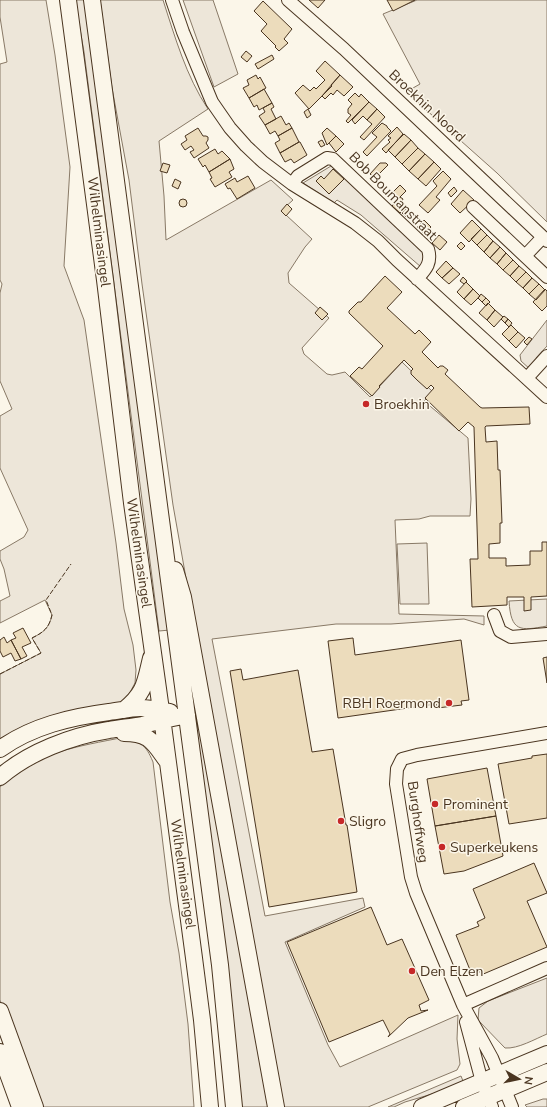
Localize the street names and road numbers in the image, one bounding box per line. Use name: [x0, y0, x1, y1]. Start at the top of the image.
street label: Broekhin Noord: [385, 66, 469, 146]
street label: Bob Boumanstraat: [345, 148, 441, 244]
street label: Wilhelminasingel: [83, 176, 115, 289]
street label: Wilhelminasingel: [122, 497, 156, 610]
street label: Burghoffweg: [403, 780, 433, 864]
street label: Wilhelminasingel: [166, 818, 200, 931]

